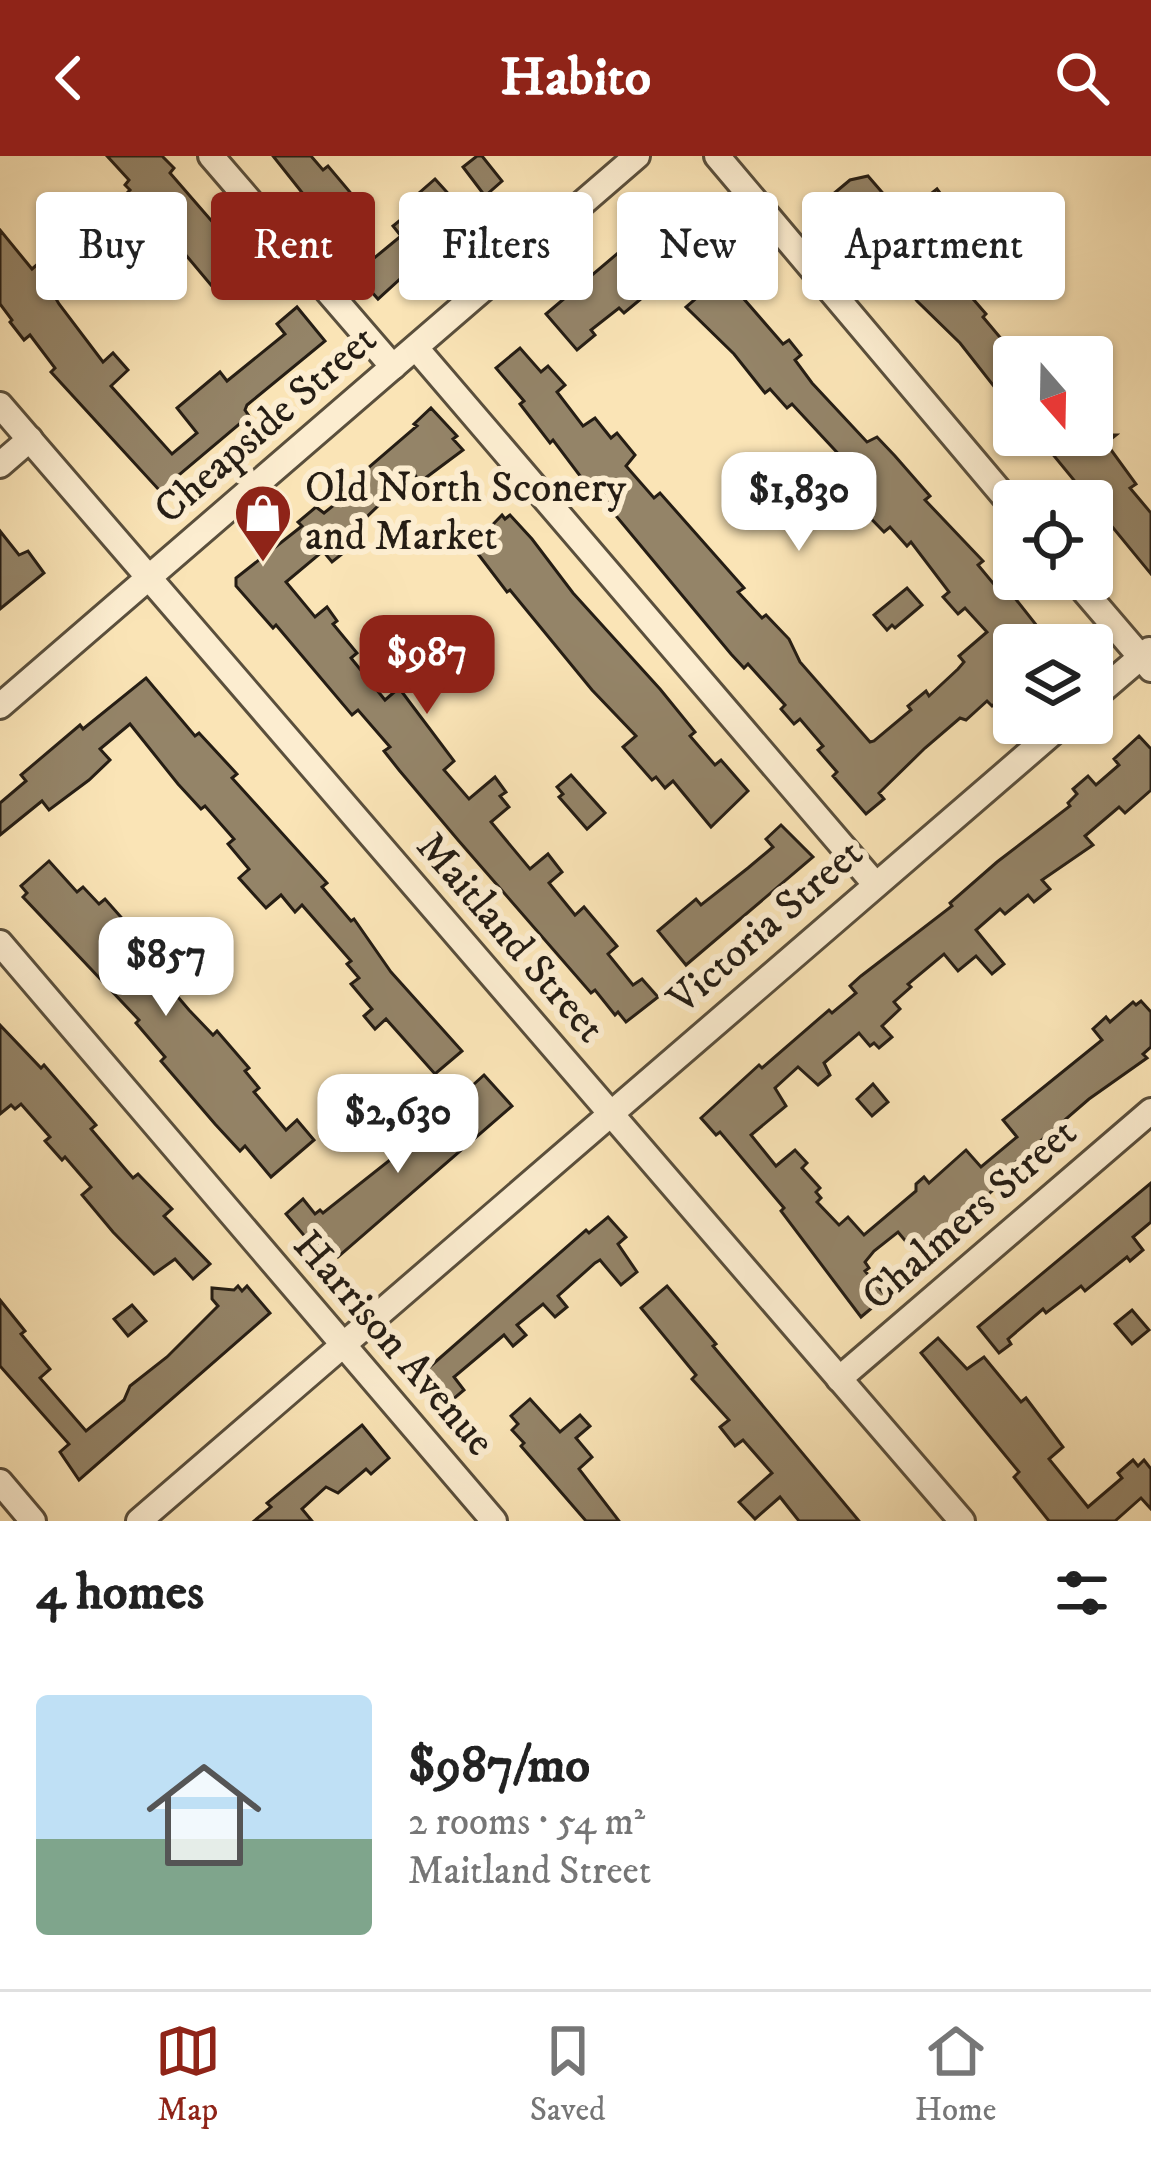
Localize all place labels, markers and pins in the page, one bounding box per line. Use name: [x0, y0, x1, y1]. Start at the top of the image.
pin: $1,830: [701, 452, 897, 554]
place label: Old North Sconery and Market: [305, 463, 627, 563]
shop icon: Old North Sconery and Market: [232, 482, 294, 564]
pin: $987: [356, 615, 498, 717]
pin: $857: [95, 917, 237, 1019]
pin: $2,630: [300, 1074, 496, 1176]

